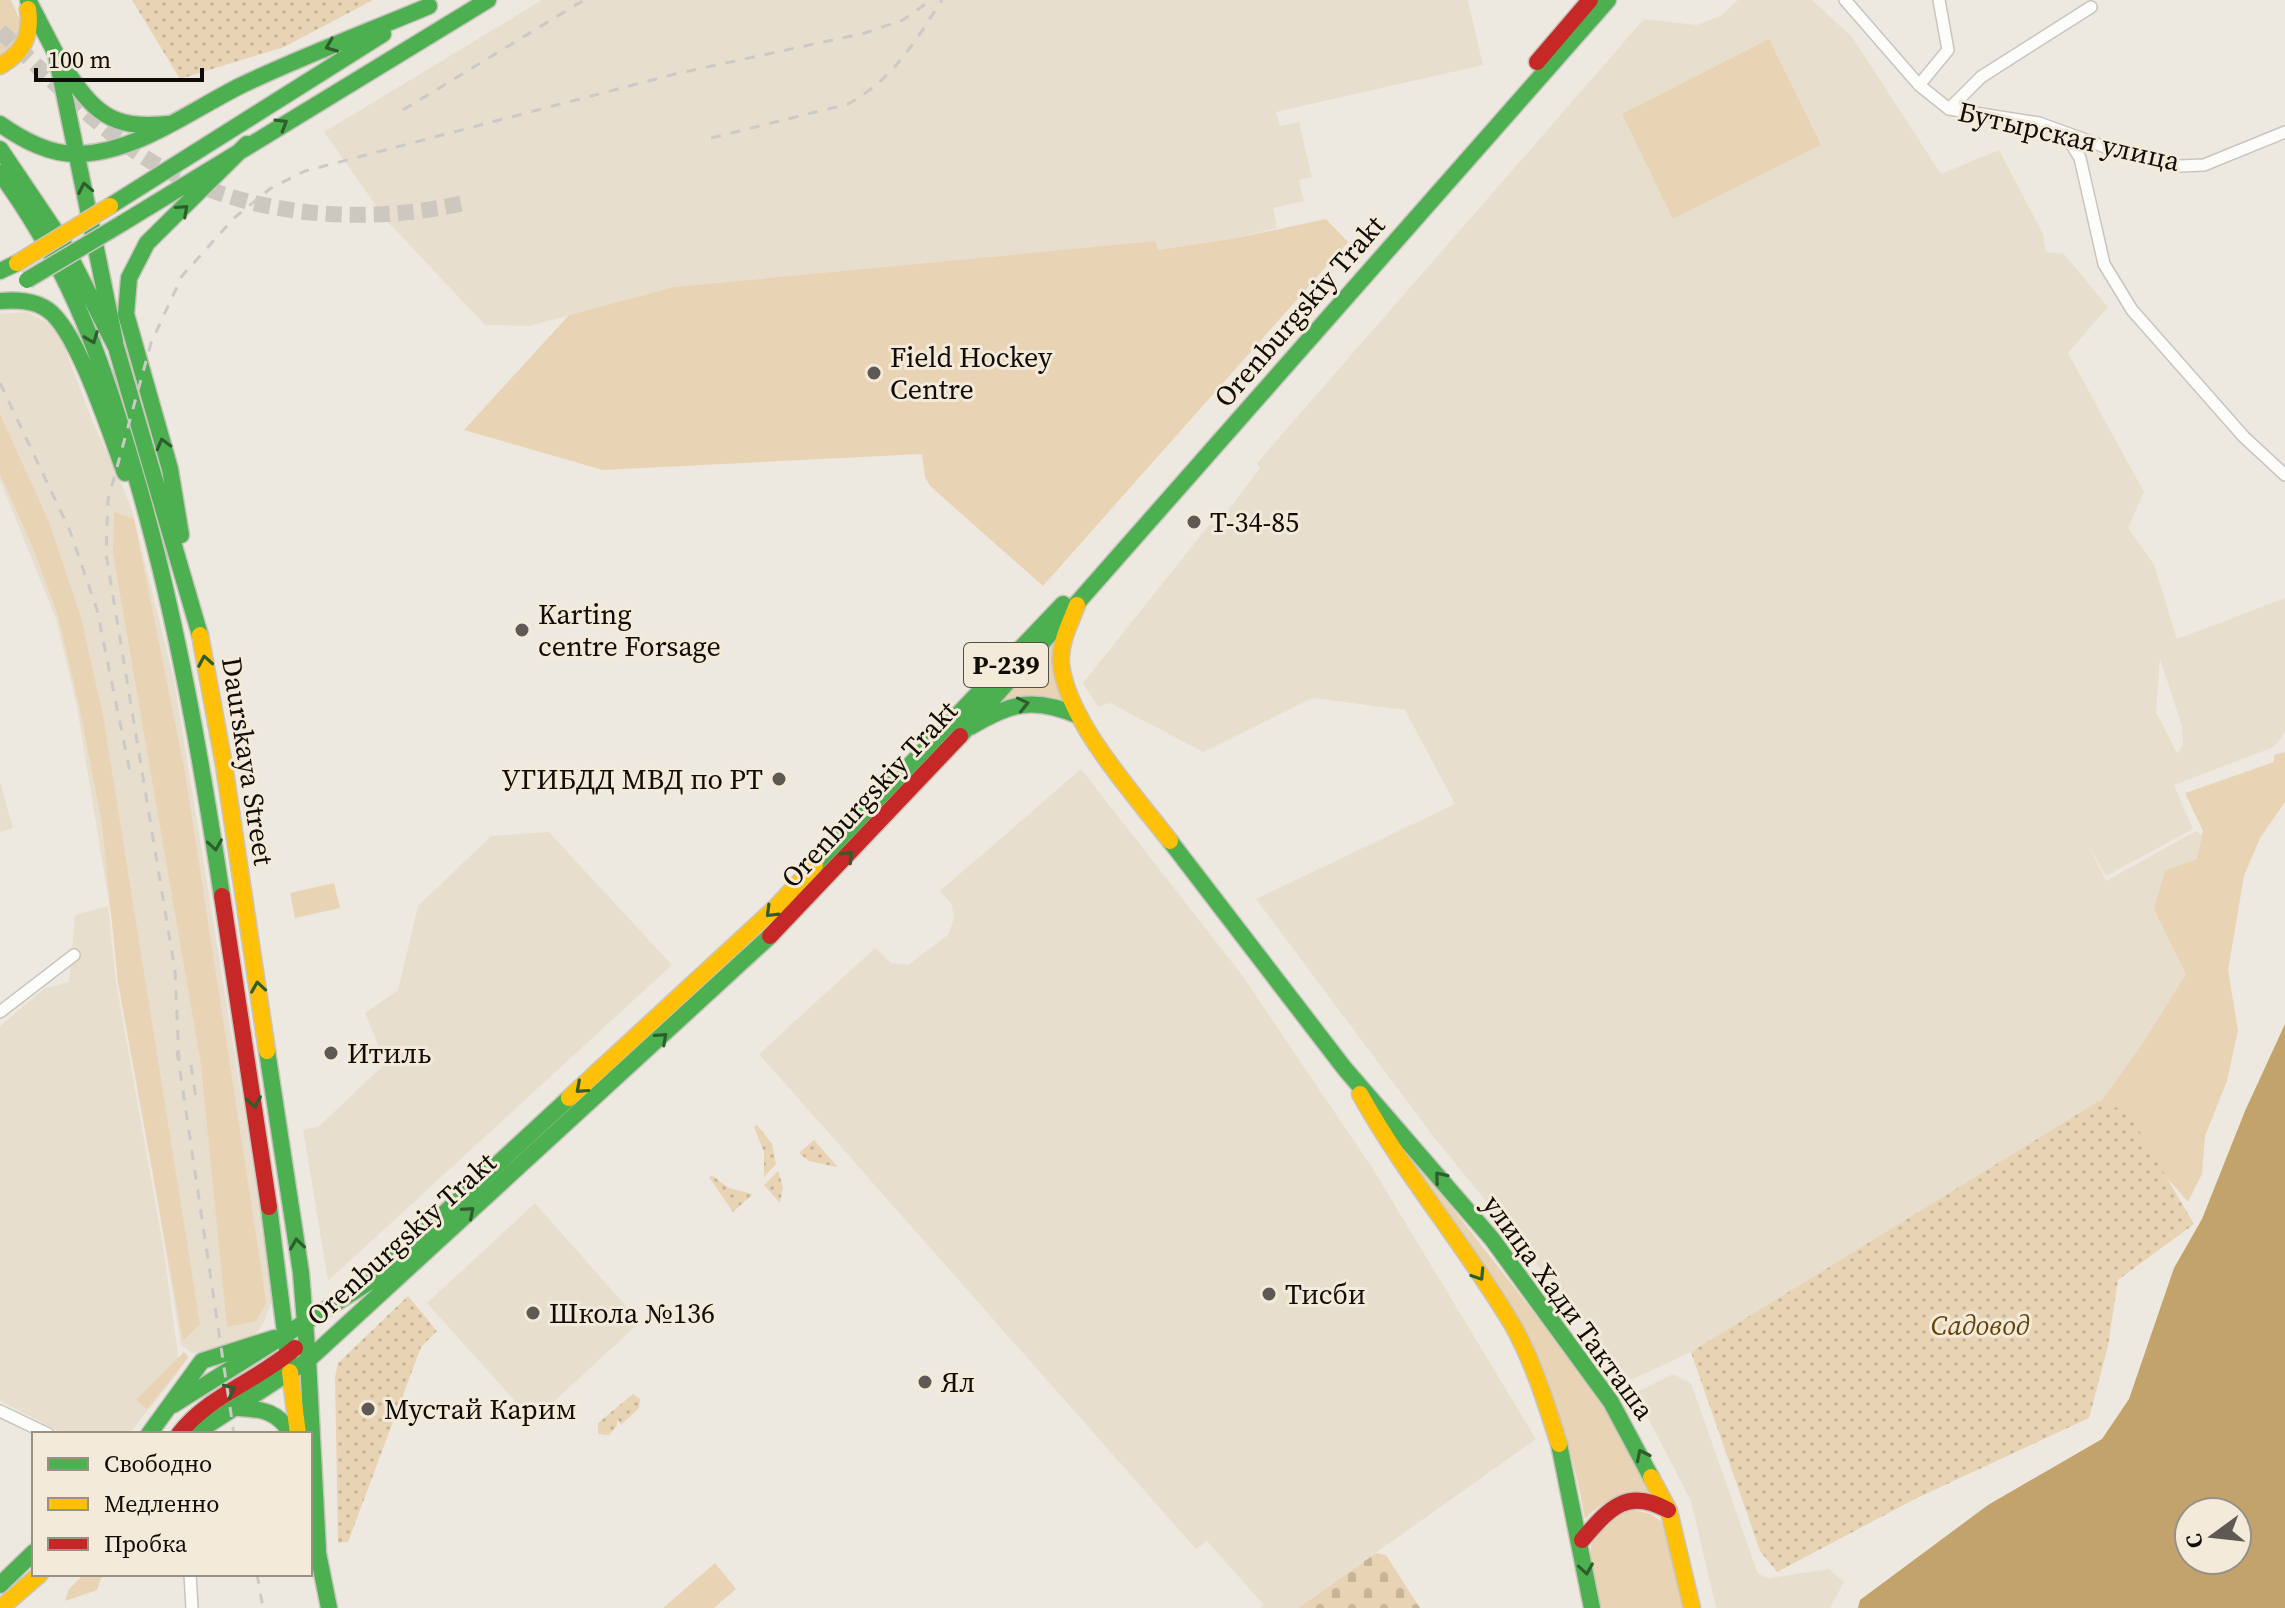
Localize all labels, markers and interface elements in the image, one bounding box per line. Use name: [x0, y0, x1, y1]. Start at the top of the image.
scale bar: [36, 32, 202, 82]
one-way arrow: [325, 37, 339, 53]
text: 100 m: [48, 43, 111, 76]
street label: Бутырская улица: [1954, 92, 2184, 180]
one-way arrow: [273, 118, 288, 133]
one-way arrow: [77, 182, 94, 195]
one-way arrow: [174, 205, 188, 219]
street label: Orenburgskiy Trakt: [1205, 206, 1393, 415]
one-way arrow: [82, 330, 99, 344]
place label: Field Hockey Centre: [890, 338, 1053, 408]
marker: Field Hockey Centre: [865, 364, 883, 382]
one-way arrow: [156, 438, 173, 451]
place label: T-34-85: [1210, 503, 1299, 541]
marker: T-34-85: [1185, 513, 1203, 531]
place label: Karting centre Forsage: [538, 595, 721, 665]
marker: Karting centre Forsage: [513, 621, 531, 639]
road number: Р-239: [964, 643, 1048, 687]
one-way arrow: [198, 654, 215, 667]
street label: Daurskaya Street: [213, 654, 283, 869]
street label: Orenburgskiy Trakt: [772, 692, 966, 896]
one-way arrow: [1016, 696, 1030, 713]
place label: УГИБДД МВД по РТ: [502, 760, 763, 798]
marker: УГИБДД МВД по РТ: [770, 770, 788, 788]
one-way arrow: [206, 838, 223, 852]
one-way arrow: [838, 851, 852, 866]
one-way arrow: [766, 902, 780, 917]
one-way arrow: [250, 980, 267, 994]
one-way arrow: [652, 1033, 667, 1047]
place label: Итиль: [347, 1034, 431, 1072]
marker: Итиль: [322, 1044, 340, 1062]
one-way arrow: [575, 1079, 590, 1093]
one-way arrow: [245, 1095, 262, 1109]
street label: Orenburgskiy Trakt: [298, 1143, 505, 1334]
one-way arrow: [1435, 1172, 1450, 1186]
street label: улица Хади Такташа: [1474, 1187, 1664, 1428]
one-way arrow: [459, 1208, 474, 1222]
one-way arrow: [289, 1237, 306, 1251]
one-way arrow: [1470, 1266, 1485, 1280]
place label: Тисби: [1285, 1275, 1366, 1313]
marker: Тисби: [1260, 1285, 1278, 1303]
place label: Школа №136: [549, 1294, 715, 1332]
marker: Школа №136: [524, 1304, 542, 1322]
park label: Садовод: [1931, 1306, 2030, 1344]
place label: Ял: [941, 1363, 975, 1401]
marker: Ял: [916, 1373, 934, 1391]
one-way arrow: [222, 1384, 236, 1400]
place label: Мустай Карим: [384, 1390, 576, 1428]
marker: Мустай Карим: [359, 1400, 377, 1418]
legend: [32, 1432, 312, 1576]
text: Свободно: [104, 1447, 212, 1480]
one-way arrow: [1636, 1449, 1652, 1464]
text: Медленно: [104, 1487, 219, 1520]
north arrow: [2173, 1496, 2253, 1576]
text: Пробка: [104, 1527, 188, 1560]
text: С: [2177, 1530, 2210, 1552]
one-way arrow: [1577, 1562, 1594, 1575]

